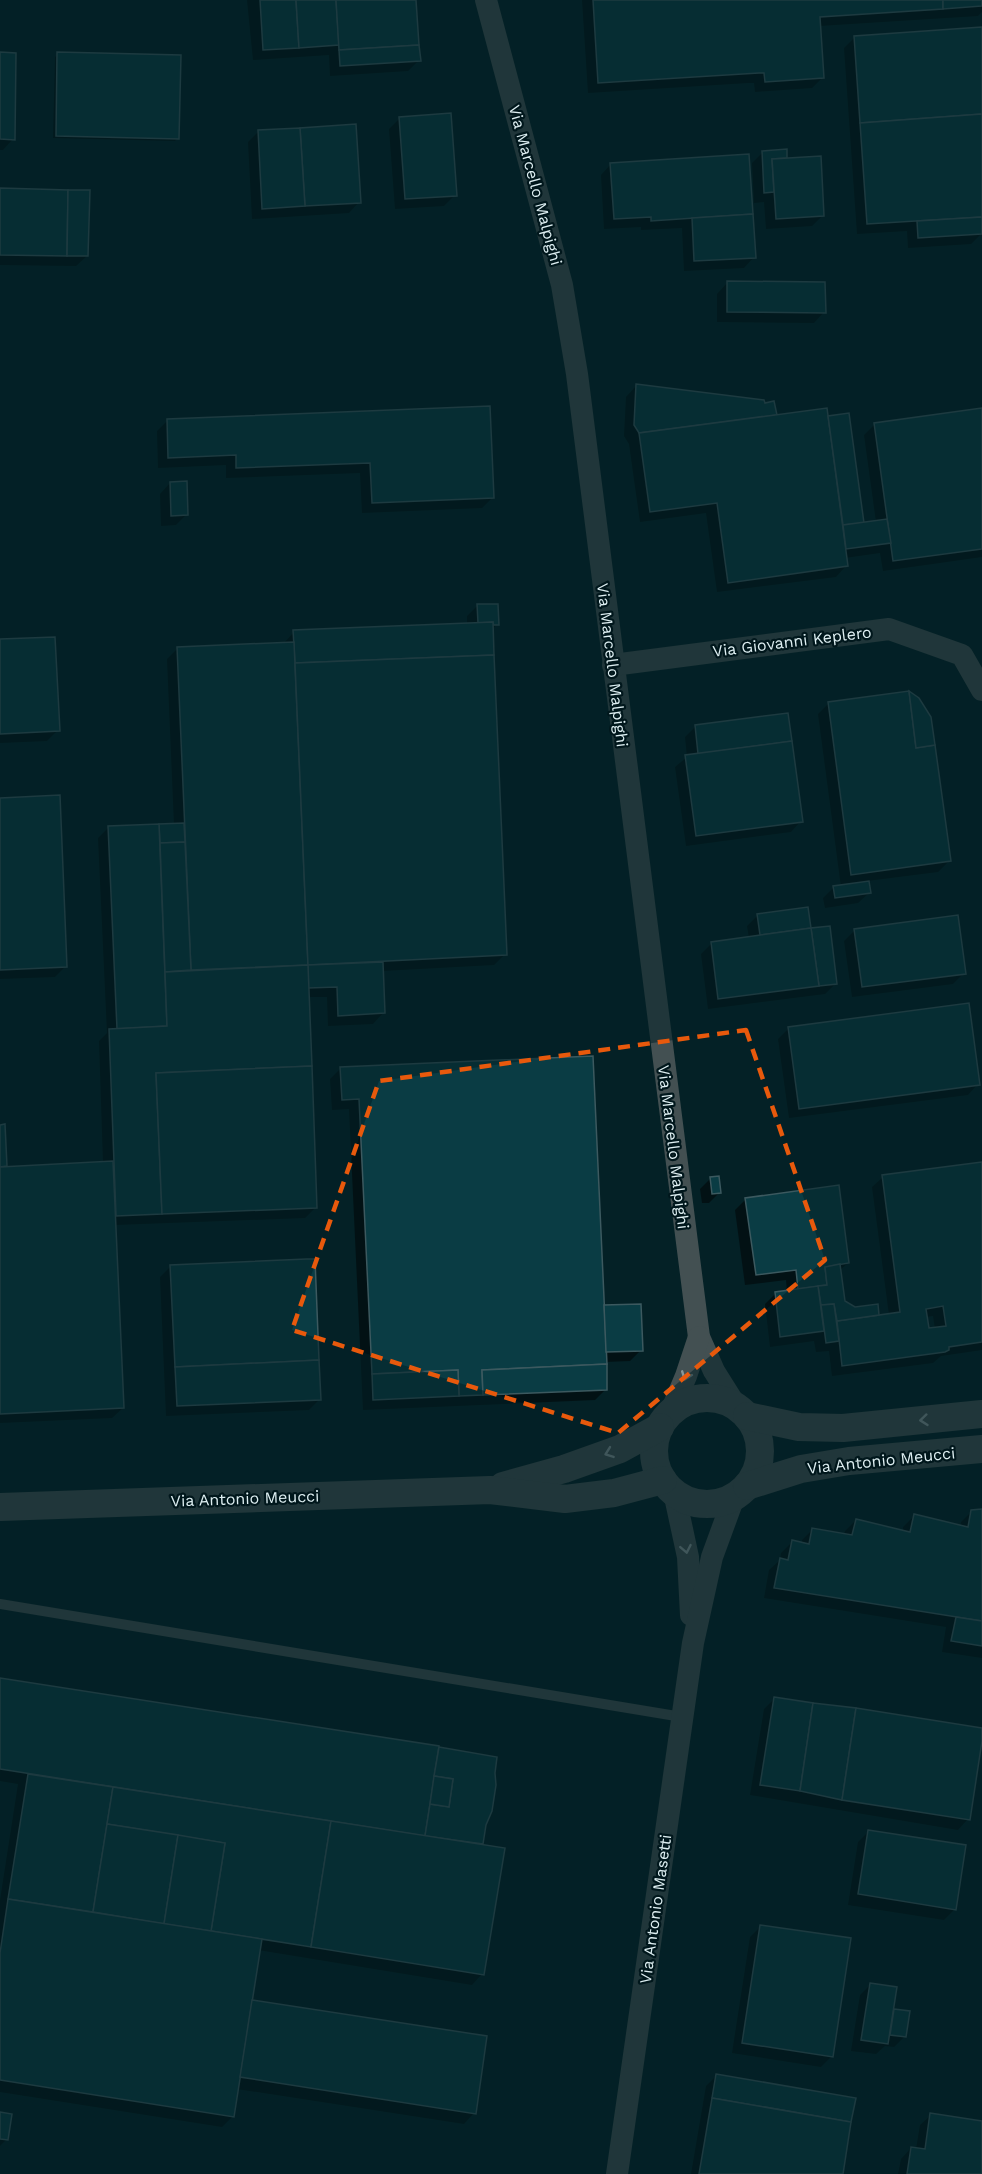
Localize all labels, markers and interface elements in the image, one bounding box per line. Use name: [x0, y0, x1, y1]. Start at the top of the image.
street label: Via Marcello Malpighi: [505, 103, 566, 267]
street label: Via Marcello Malpighi: [593, 582, 632, 748]
street label: Via Giovanni Keplero: [712, 622, 873, 661]
street label: Via Marcello Malpighi: [654, 1064, 693, 1230]
one-way arrow: [680, 1370, 693, 1381]
one-way arrow: [919, 1413, 928, 1426]
street label: Via Antonio Meucci: [806, 1443, 956, 1478]
one-way arrow: [604, 1446, 615, 1459]
street label: Via Antonio Meucci: [170, 1486, 320, 1511]
one-way arrow: [679, 1544, 692, 1554]
street label: Via Antonio Masetti: [636, 1833, 675, 1985]

